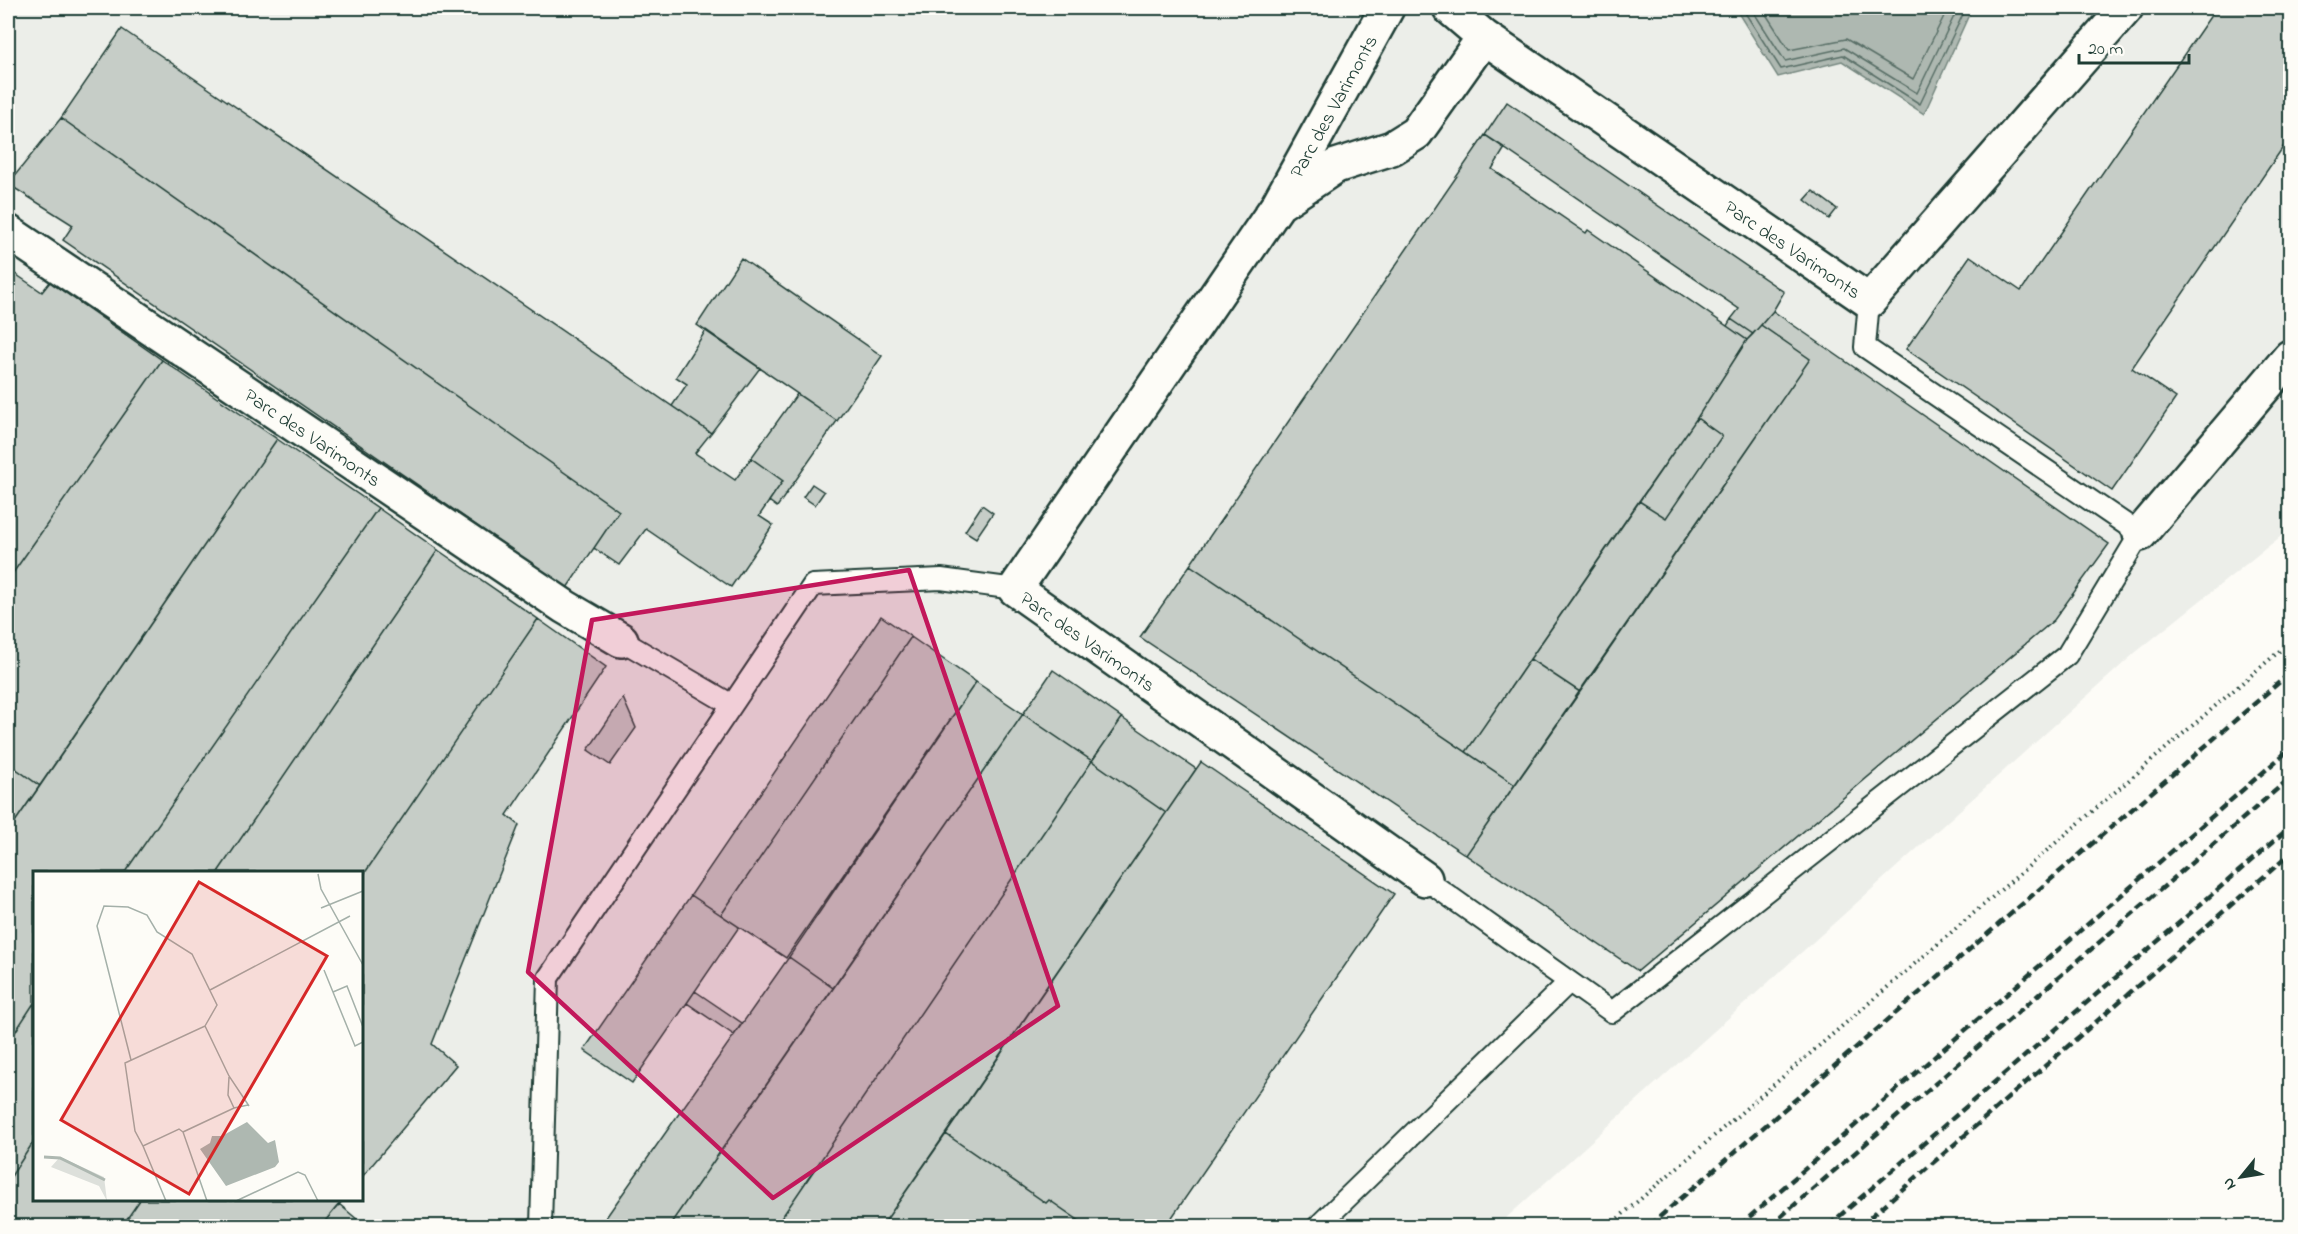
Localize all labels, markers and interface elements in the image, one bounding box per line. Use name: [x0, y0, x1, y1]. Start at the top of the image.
scale bar: [2079, 27, 2188, 65]
street label: Parc des Varimonts: [1284, 31, 1386, 184]
text: 20 m: [2088, 37, 2123, 63]
street label: Parc des Varimonts: [1717, 195, 1866, 308]
street label: Parc des Varimonts: [237, 383, 386, 496]
street label: Parc des Varimonts: [1013, 585, 1160, 701]
inset map: [33, 871, 363, 1201]
north arrow: [2211, 1147, 2271, 1207]
text: N: [2217, 1173, 2243, 1194]

